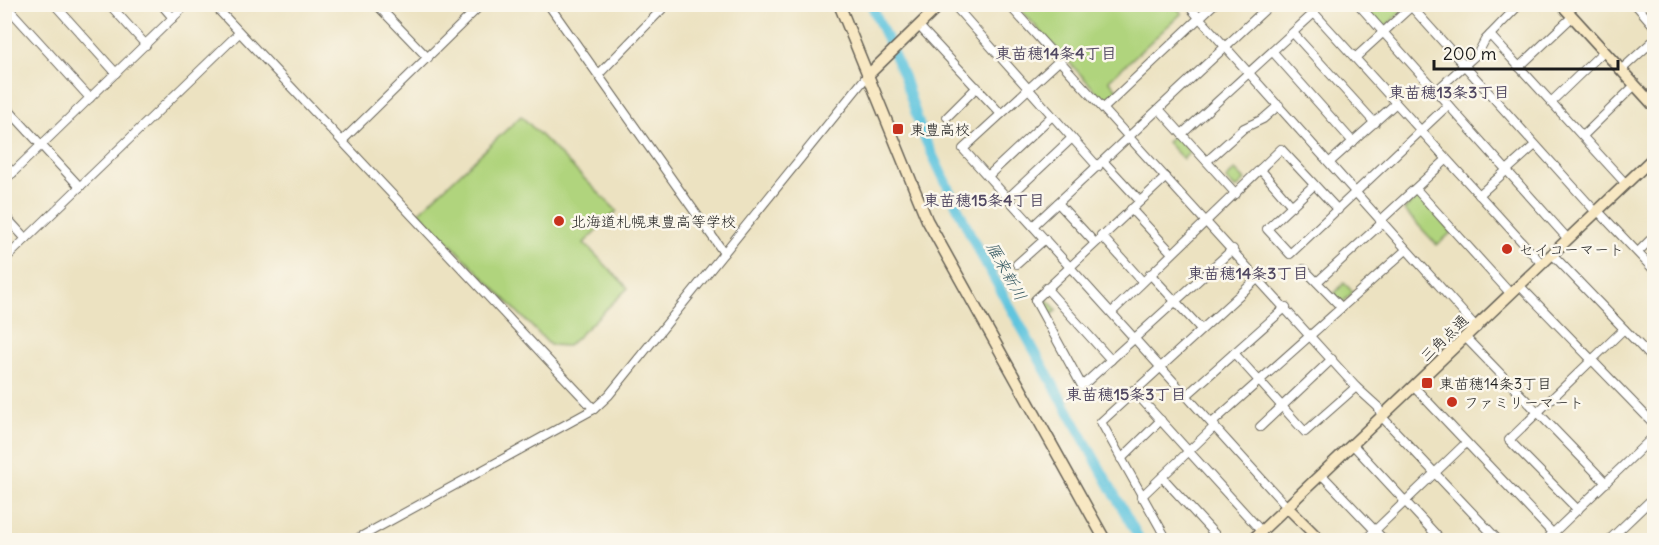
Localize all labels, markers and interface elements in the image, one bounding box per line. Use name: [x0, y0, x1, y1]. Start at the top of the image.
scale bar: [1434, 33, 1618, 71]
text: 200 m: [1443, 42, 1497, 65]
district label: 東苗穂14条4丁目: [996, 43, 1116, 63]
district label: 東苗穂13条3丁目: [1389, 82, 1509, 102]
place label: 東豊高校: [910, 120, 970, 139]
marker: 東豊高校: [891, 122, 905, 136]
district label: 東苗穂15条4丁目: [924, 190, 1044, 210]
place label: 北海道札幌東豊高等学校: [571, 212, 736, 231]
marker: 北海道札幌東豊高等学校: [552, 214, 566, 228]
water label: 雁来新川: [983, 238, 1031, 304]
place label: セイコーマート: [1519, 240, 1624, 259]
marker: セイコーマート: [1500, 242, 1514, 256]
district label: 東苗穂14条3丁目: [1188, 263, 1308, 283]
street label: 三角点通: [1416, 310, 1472, 366]
place label: 東苗穂14条3丁目: [1439, 374, 1552, 393]
marker: 東苗穂14条3丁目: [1420, 376, 1434, 390]
district label: 東苗穂15条3丁目: [1066, 384, 1186, 404]
place label: ファミリーマート: [1464, 393, 1584, 412]
marker: ファミリーマート: [1445, 395, 1459, 409]

